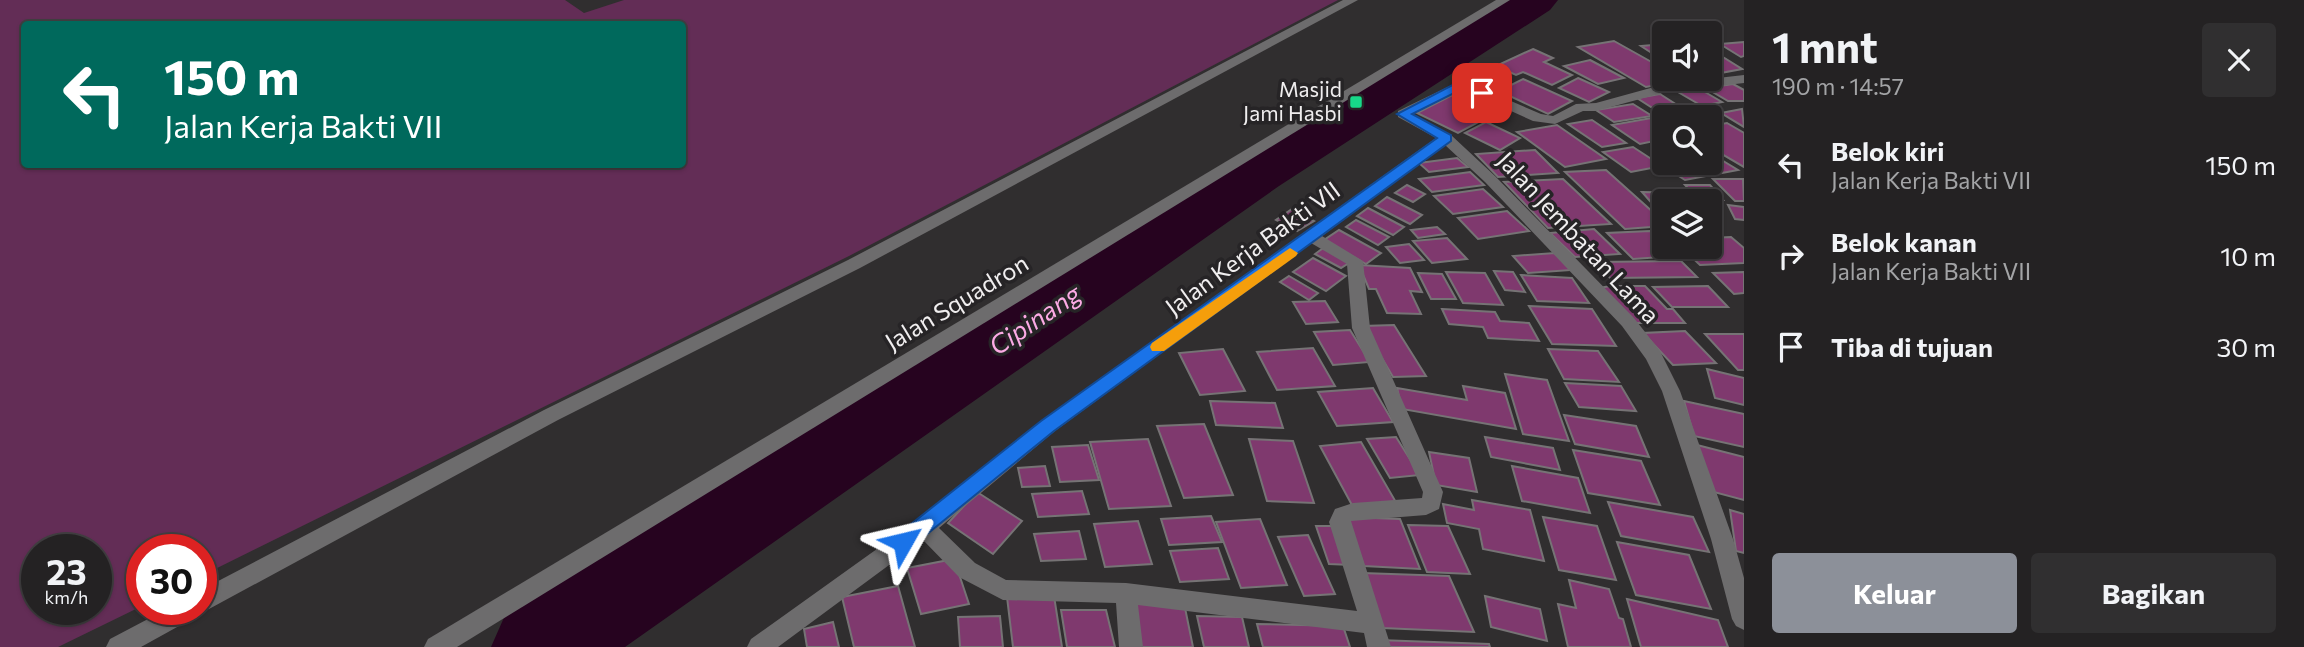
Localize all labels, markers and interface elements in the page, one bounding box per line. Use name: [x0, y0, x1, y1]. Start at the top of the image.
text: 1 mnt: [1772, 20, 1878, 72]
map controls: [1652, 21, 1722, 259]
button: sound: [1652, 21, 1722, 91]
button: close: [2202, 23, 2276, 97]
text: 150 m: [164, 45, 299, 105]
icon: left: [49, 49, 140, 140]
pin: [1452, 63, 1512, 123]
text: 190 m · 14:57: [1772, 72, 1904, 100]
icon: arrive: [1463, 74, 1501, 112]
place label: Masjid Jami Hasbi: [1243, 76, 1342, 125]
marker: Masjid Jami Hasbi: [1348, 94, 1364, 110]
text: Jalan Kerja Bakti VII: [164, 105, 442, 145]
button: search: [1652, 105, 1722, 175]
text: Belok kiri: [1831, 135, 1945, 166]
street label: Jalan Jembatan Lama: [1492, 145, 1666, 329]
icon: left: [1772, 146, 1810, 184]
text: 150 m: [2205, 149, 2276, 180]
text: Jalan Kerja Bakti VII: [1831, 166, 2031, 194]
street label: Jalan Kerja Bakti VII: [1159, 175, 1345, 321]
button: layers: [1652, 189, 1722, 259]
text: Belok kanan: [1831, 226, 1977, 257]
icon: right: [1772, 237, 1810, 275]
text: 10 m: [2220, 240, 2276, 271]
street label: Jalan Squadron: [879, 248, 1033, 356]
text: Jalan Kerja Bakti VII: [1831, 257, 2031, 285]
water label: Cipinang: [982, 276, 1087, 361]
icon: arrive: [1772, 328, 1810, 366]
text: Tiba di tujuan: [1831, 331, 1993, 362]
text: 30 m: [2217, 331, 2276, 362]
position arrow: [866, 505, 940, 579]
speed limit sign: 30: [126, 534, 217, 625]
text: 23: [46, 549, 87, 592]
button: Keluar: [1772, 553, 2017, 633]
button: Bagikan: [2031, 553, 2276, 633]
text: km/h: [45, 586, 88, 608]

